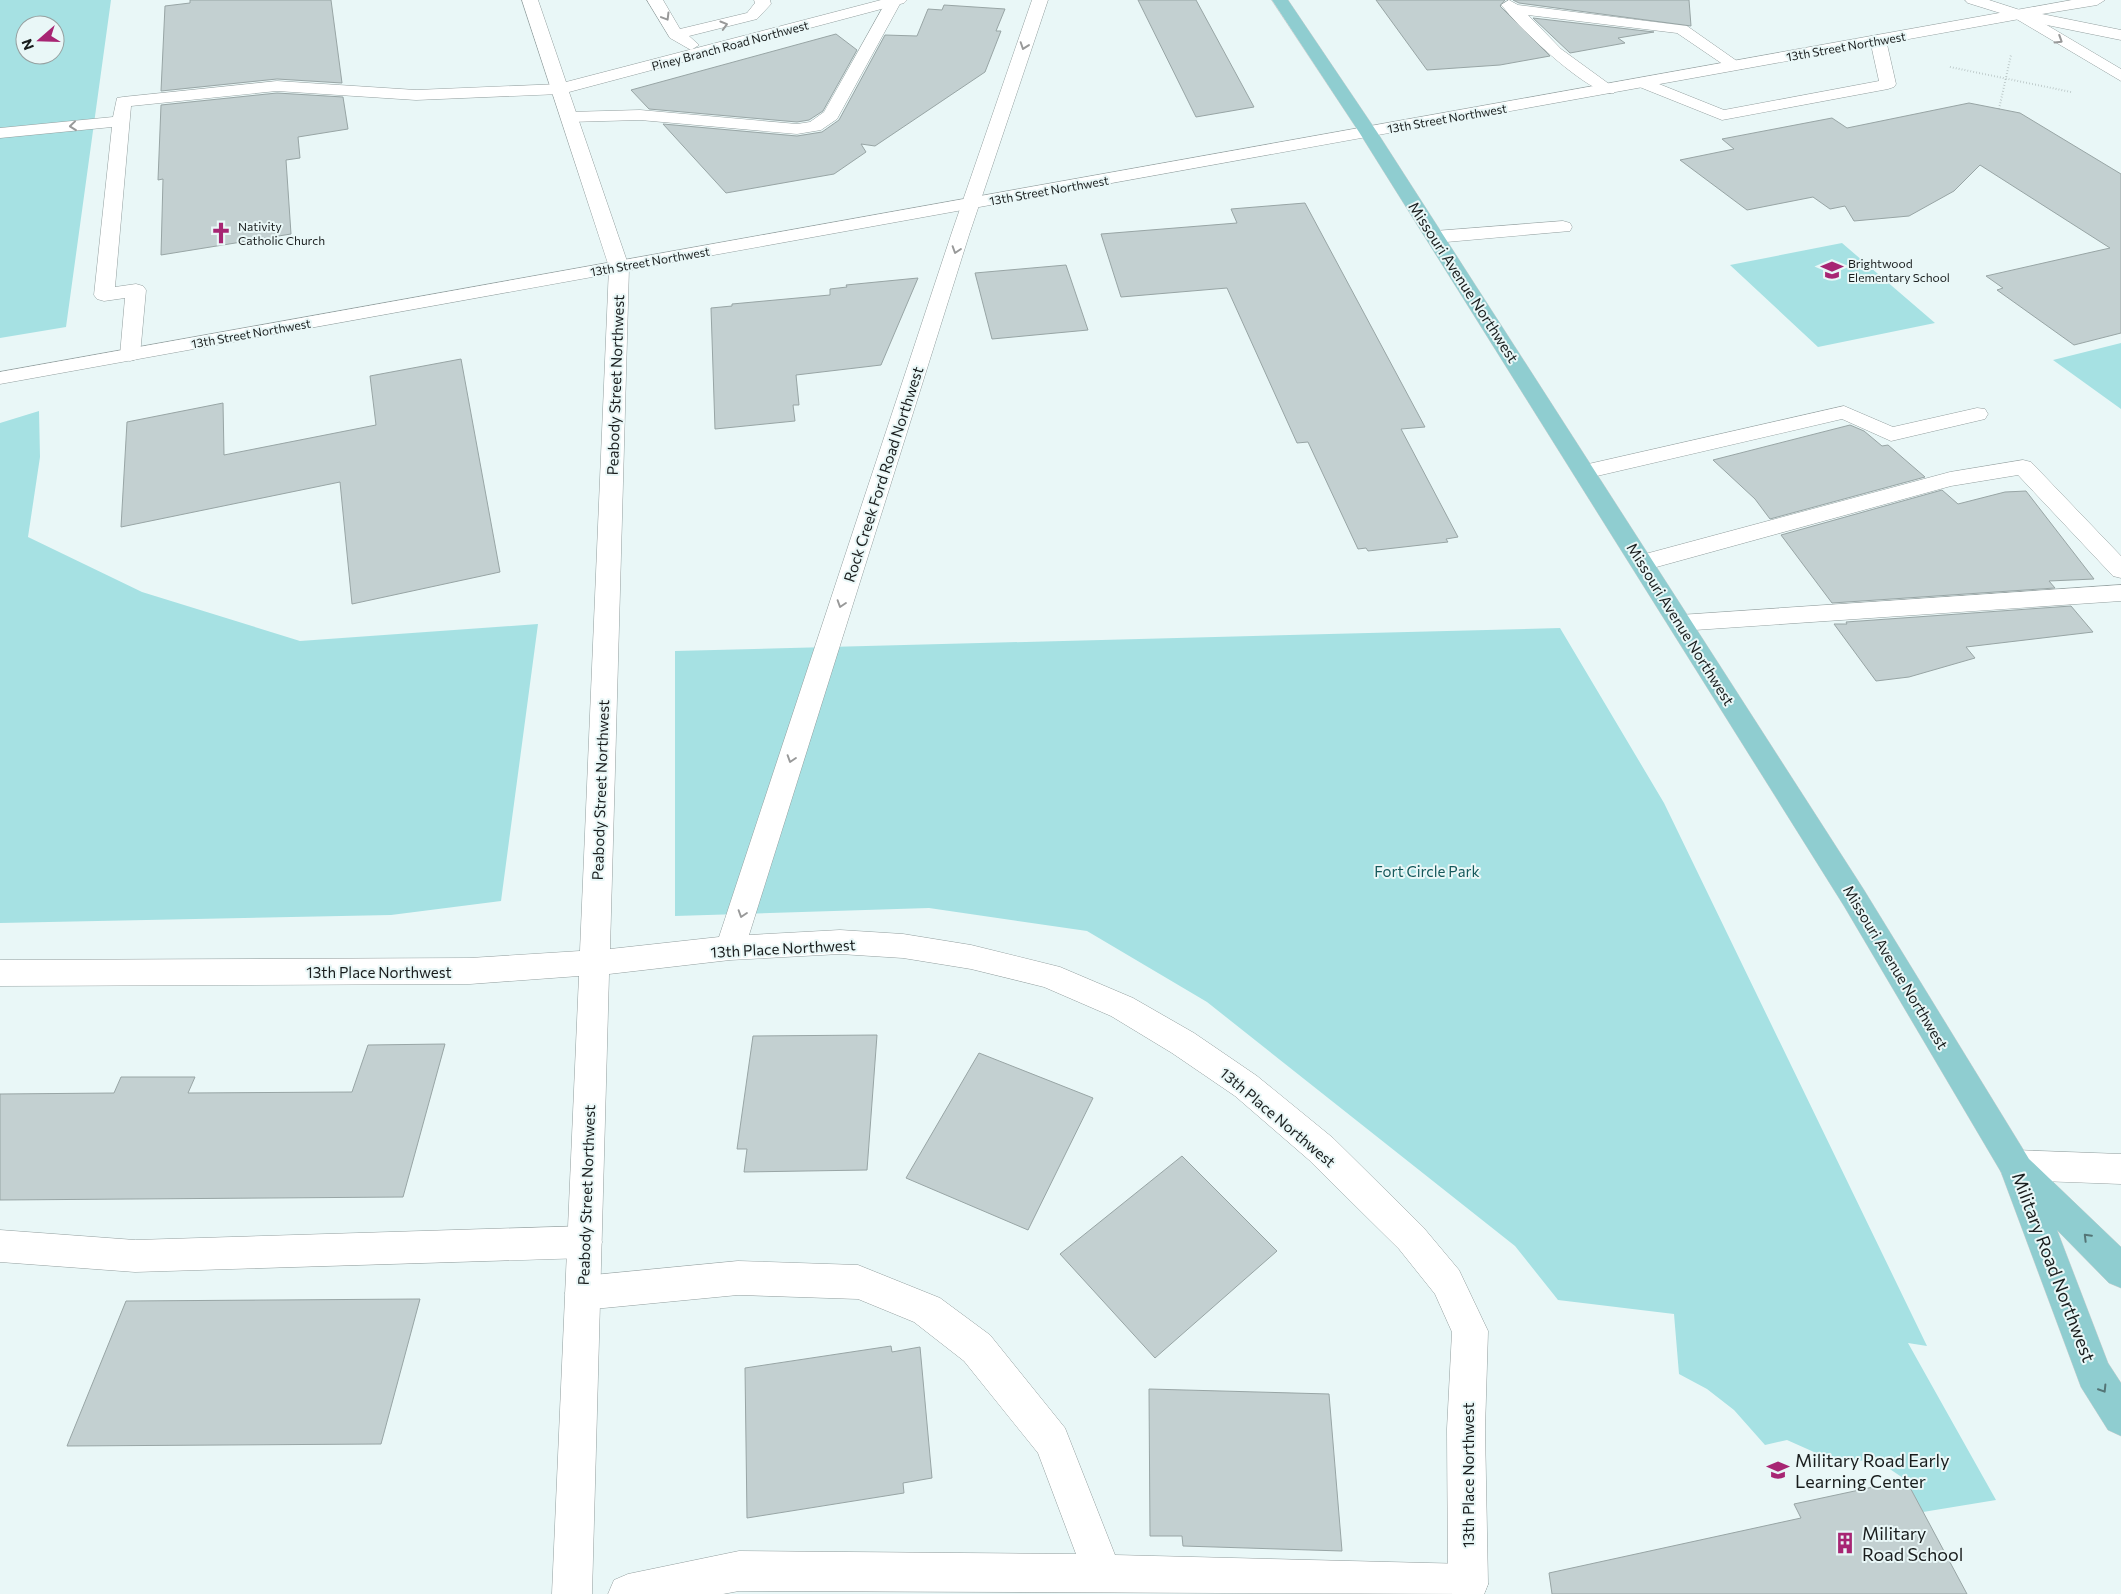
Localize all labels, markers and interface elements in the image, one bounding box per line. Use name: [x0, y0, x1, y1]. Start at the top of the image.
one-way arrow: [659, 12, 669, 21]
north arrow: [15, 15, 65, 65]
street label: Piney Branch Road Northwest: [650, 17, 810, 73]
one-way arrow: [719, 20, 727, 30]
street label: 13th Street Northwest: [1785, 29, 1907, 63]
one-way arrow: [2054, 33, 2063, 43]
text: N: [18, 37, 37, 52]
one-way arrow: [1020, 41, 1030, 50]
street label: 13th Street Northwest: [1386, 101, 1508, 135]
one-way arrow: [69, 120, 77, 131]
street label: 13th Street Northwest: [988, 173, 1110, 207]
street label: Missouri Avenue Northwest: [1405, 198, 1523, 366]
place label: Nativity Catholic Church: [238, 219, 325, 247]
church icon: Nativity Catholic Church: [208, 220, 234, 246]
street label: 13th Street Northwest: [589, 244, 711, 278]
one-way arrow: [951, 245, 961, 253]
place label: Brightwood Elementary School: [1848, 256, 1950, 284]
school or university icon: Brightwood Elementary School: [1819, 257, 1845, 283]
street label: Peabody Street Northwest: [603, 294, 627, 476]
street label: 13th Street Northwest: [190, 316, 312, 350]
street label: Rock Creek Ford Road Northwest: [840, 364, 926, 584]
street label: Missouri Avenue Northwest: [1623, 539, 1739, 709]
one-way arrow: [837, 600, 847, 608]
street label: Peabody Street Northwest: [588, 699, 612, 881]
one-way arrow: [787, 754, 797, 763]
park label: Fort Circle Park: [1374, 862, 1480, 880]
street label: Missouri Avenue Northwest: [1840, 882, 1952, 1052]
one-way arrow: [737, 909, 747, 917]
street label: 13th Place Northwest: [710, 935, 856, 961]
street label: 13th Place Northwest: [306, 963, 452, 981]
street label: 13th Place Northwest: [1217, 1063, 1339, 1171]
street label: Peabody Street Northwest: [574, 1104, 598, 1286]
street label: Military Road Northwest: [2008, 1169, 2100, 1365]
one-way arrow: [2083, 1233, 2092, 1242]
one-way arrow: [2097, 1383, 2107, 1392]
street label: 13th Place Northwest: [1459, 1402, 1477, 1548]
place label: Military Road Early Learning Center: [1795, 1449, 1949, 1492]
school or university icon: Military Road Early Learning Center: [1765, 1457, 1791, 1483]
place label: Military Road School: [1862, 1522, 1963, 1565]
building icon: Military Road School: [1832, 1530, 1858, 1556]

